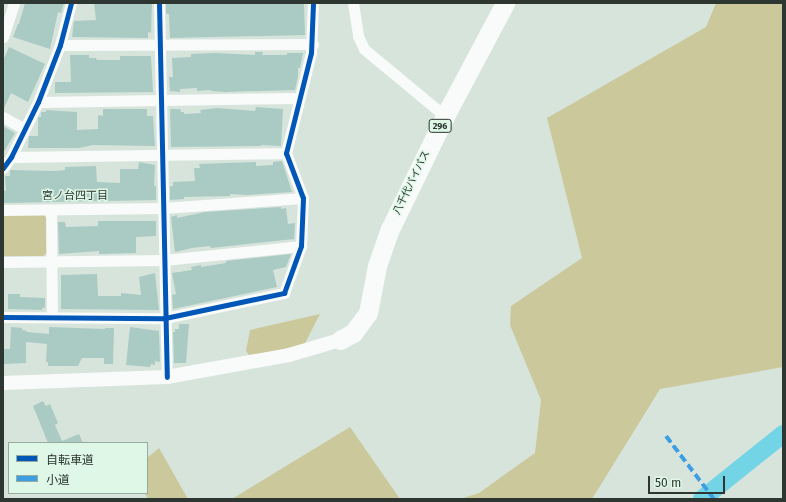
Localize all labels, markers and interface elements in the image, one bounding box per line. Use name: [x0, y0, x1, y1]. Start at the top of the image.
road number: 296: [428, 119, 452, 133]
street label: 八千代バイパス: [391, 149, 433, 217]
district label: 宮ノ台四丁目: [42, 189, 108, 203]
legend: [8, 442, 148, 494]
text: 自転車道: [46, 453, 94, 467]
scale bar: [650, 468, 727, 494]
text: 小道: [46, 473, 70, 487]
text: 50 m: [655, 476, 681, 490]

